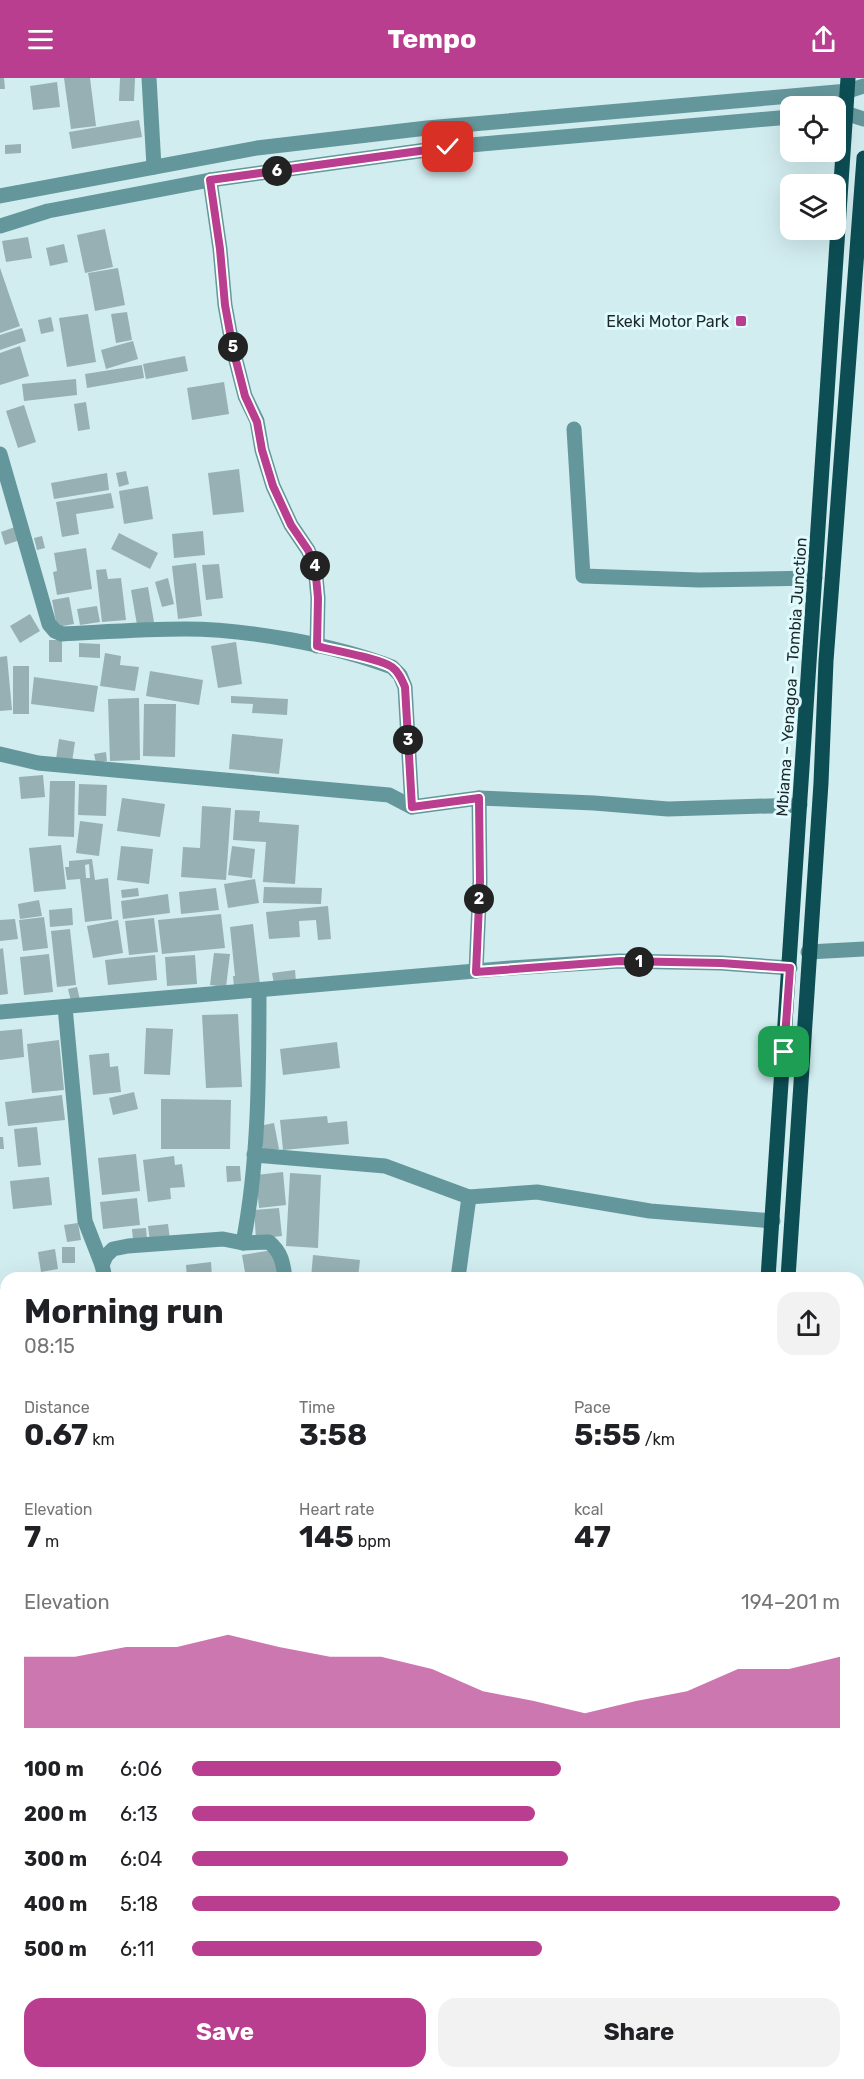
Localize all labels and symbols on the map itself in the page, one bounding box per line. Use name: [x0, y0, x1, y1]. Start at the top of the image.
pin: [422, 121, 473, 172]
pin: 6: [262, 156, 292, 186]
place label: Ekeki Motor Park: [606, 312, 730, 331]
marker: Ekeki Motor Park: [734, 314, 748, 328]
pin: 5: [218, 332, 248, 362]
street label: Mbiama – Yenagoa – Tombia Junction: [772, 537, 811, 817]
pin: 4: [300, 551, 330, 581]
pin: 3: [393, 725, 423, 755]
pin: 2: [464, 884, 494, 914]
pin: 1: [624, 947, 654, 977]
pin: [758, 1026, 809, 1077]

